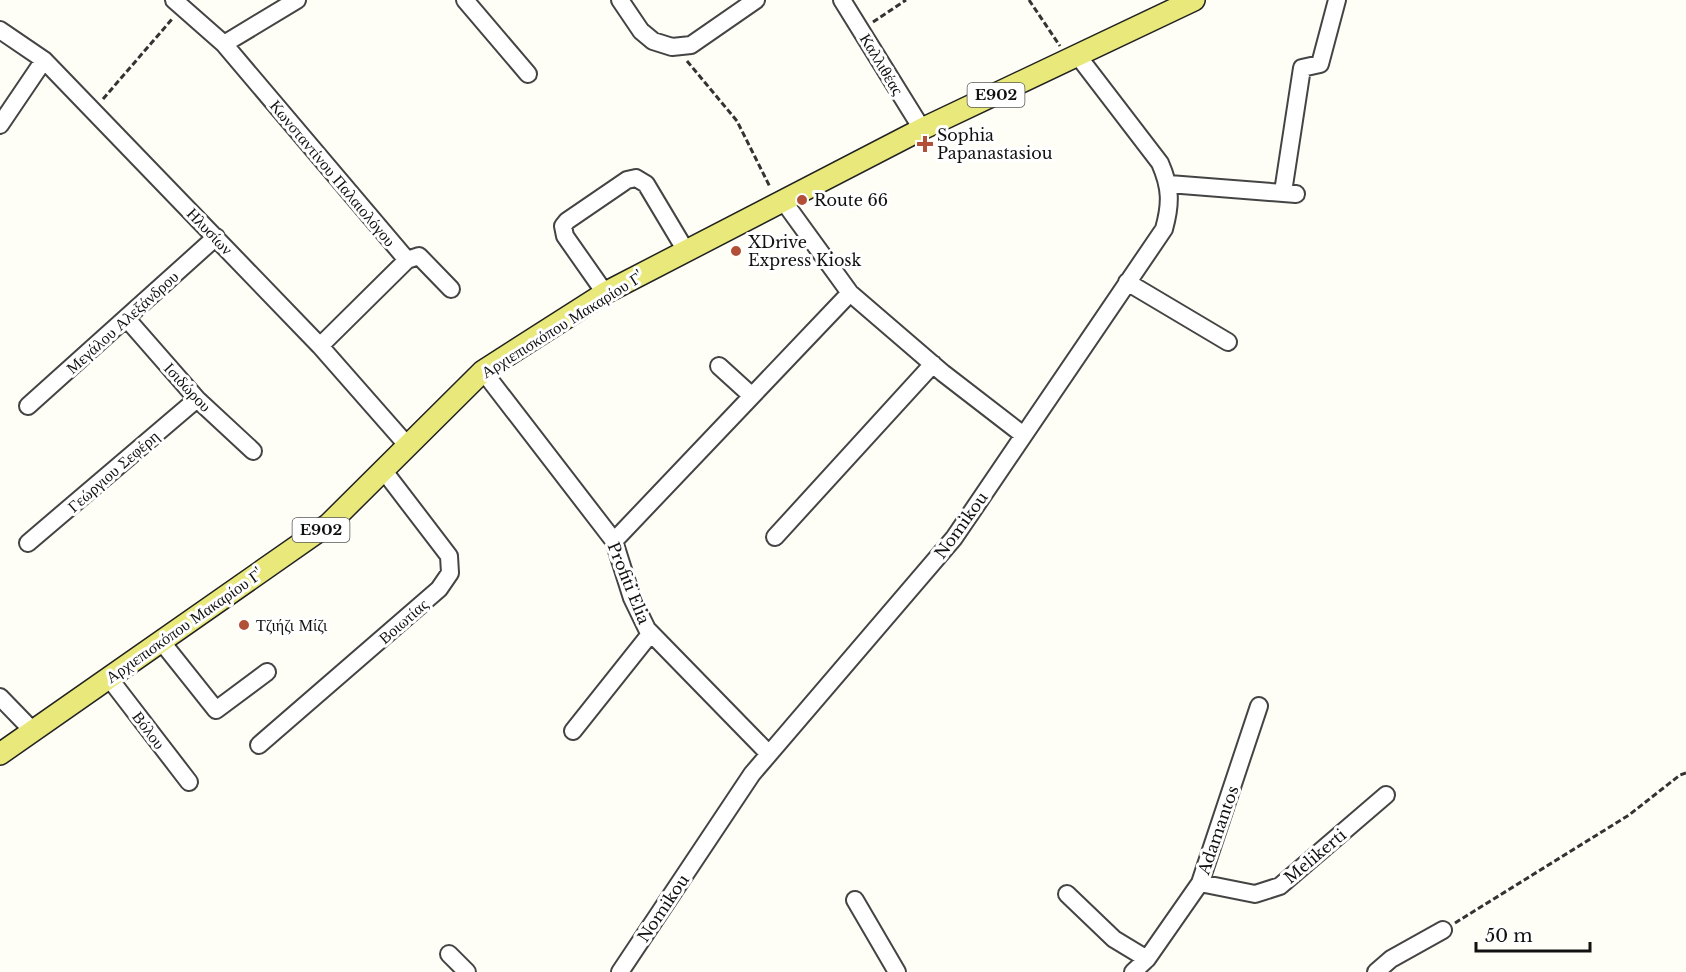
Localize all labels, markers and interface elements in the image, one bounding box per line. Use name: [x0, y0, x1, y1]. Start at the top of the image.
street label: Καλλιθέας: [856, 30, 908, 99]
road number: E902: [968, 83, 1024, 107]
street label: Κωνσταντίνου Παλαιολόγου: [266, 96, 400, 250]
place label: Sophia Papanastasiou: [937, 125, 1053, 163]
marker: Sophia Papanastasiou: [918, 137, 932, 151]
place label: Route 66: [814, 190, 888, 210]
marker: Route 66: [795, 193, 809, 207]
street label: Ηλυσίων: [183, 203, 237, 259]
place label: XDrive Express Kiosk: [748, 232, 862, 270]
marker: XDrive Express Kiosk: [729, 244, 743, 258]
street label: Μεγάλου Αλεξάνδρου: [62, 266, 182, 378]
street label: Αρχιεπισκόπου Μακαρίου Γ': [477, 266, 647, 382]
street label: Ισιδώρου: [160, 358, 216, 416]
street label: Γεώργιου Σεφέρη: [63, 426, 163, 516]
street label: Nomikou: [930, 488, 992, 562]
road number: E902: [292, 518, 350, 542]
street label: Profiti Elia: [604, 539, 655, 627]
street label: Αρχιεπισκόπου Μακαρίου Γ': [102, 563, 266, 687]
street label: Βοιωτίας: [374, 594, 432, 648]
place label: Τζιήζι Μίζι: [256, 615, 328, 635]
marker: Τζιήζι Μίζι: [237, 618, 251, 632]
street label: Βόλου: [128, 707, 170, 753]
street label: Adamantos: [1193, 783, 1243, 878]
street label: Melikerti: [1280, 824, 1350, 888]
street label: Nomikou: [633, 870, 693, 946]
scale bar: [1476, 915, 1590, 953]
text: 50 m: [1485, 925, 1533, 947]

